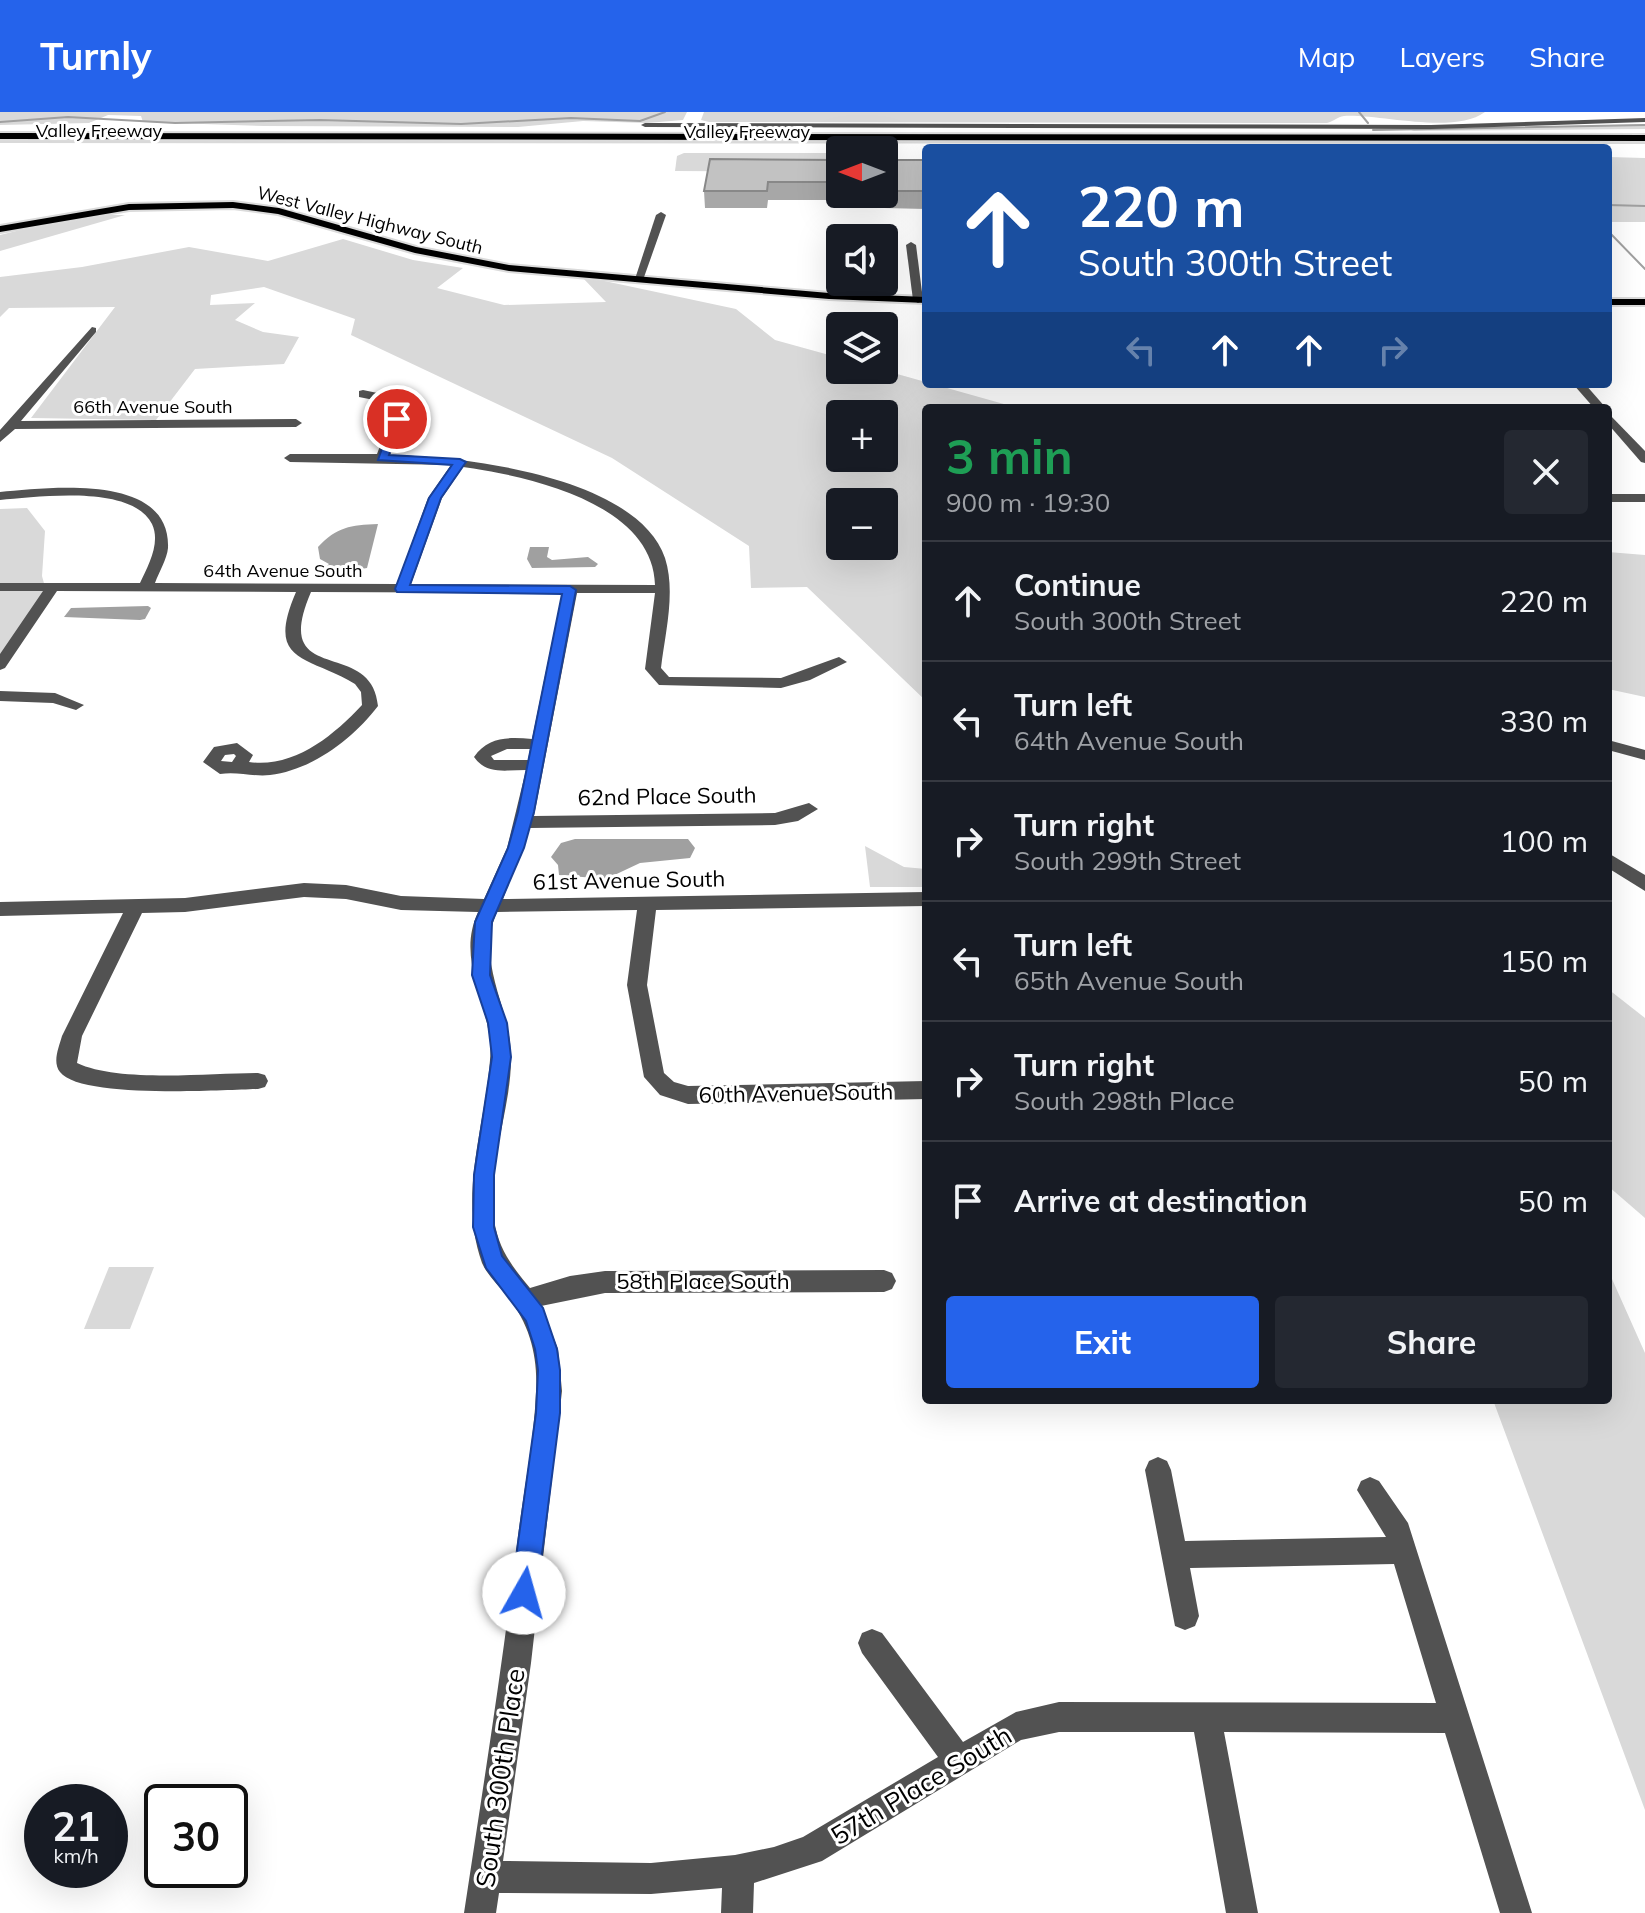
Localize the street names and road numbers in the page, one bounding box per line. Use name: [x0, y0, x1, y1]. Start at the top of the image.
street label: Valley Freeway: [36, 119, 163, 142]
street label: Valley Freeway: [684, 120, 811, 143]
street label: West Valley Highway South: [255, 181, 485, 259]
street label: 66th Avenue South: [73, 395, 233, 418]
street label: 64th Avenue South: [203, 559, 363, 582]
street label: 62nd Place South: [577, 780, 757, 812]
street label: 61st Avenue South: [532, 864, 726, 896]
street label: 60th Avenue South: [698, 1077, 894, 1109]
street label: 58th Place South: [616, 1267, 790, 1295]
street label: South 300th Place: [468, 1666, 532, 1890]
street label: 57th Place South: [825, 1718, 1017, 1852]

